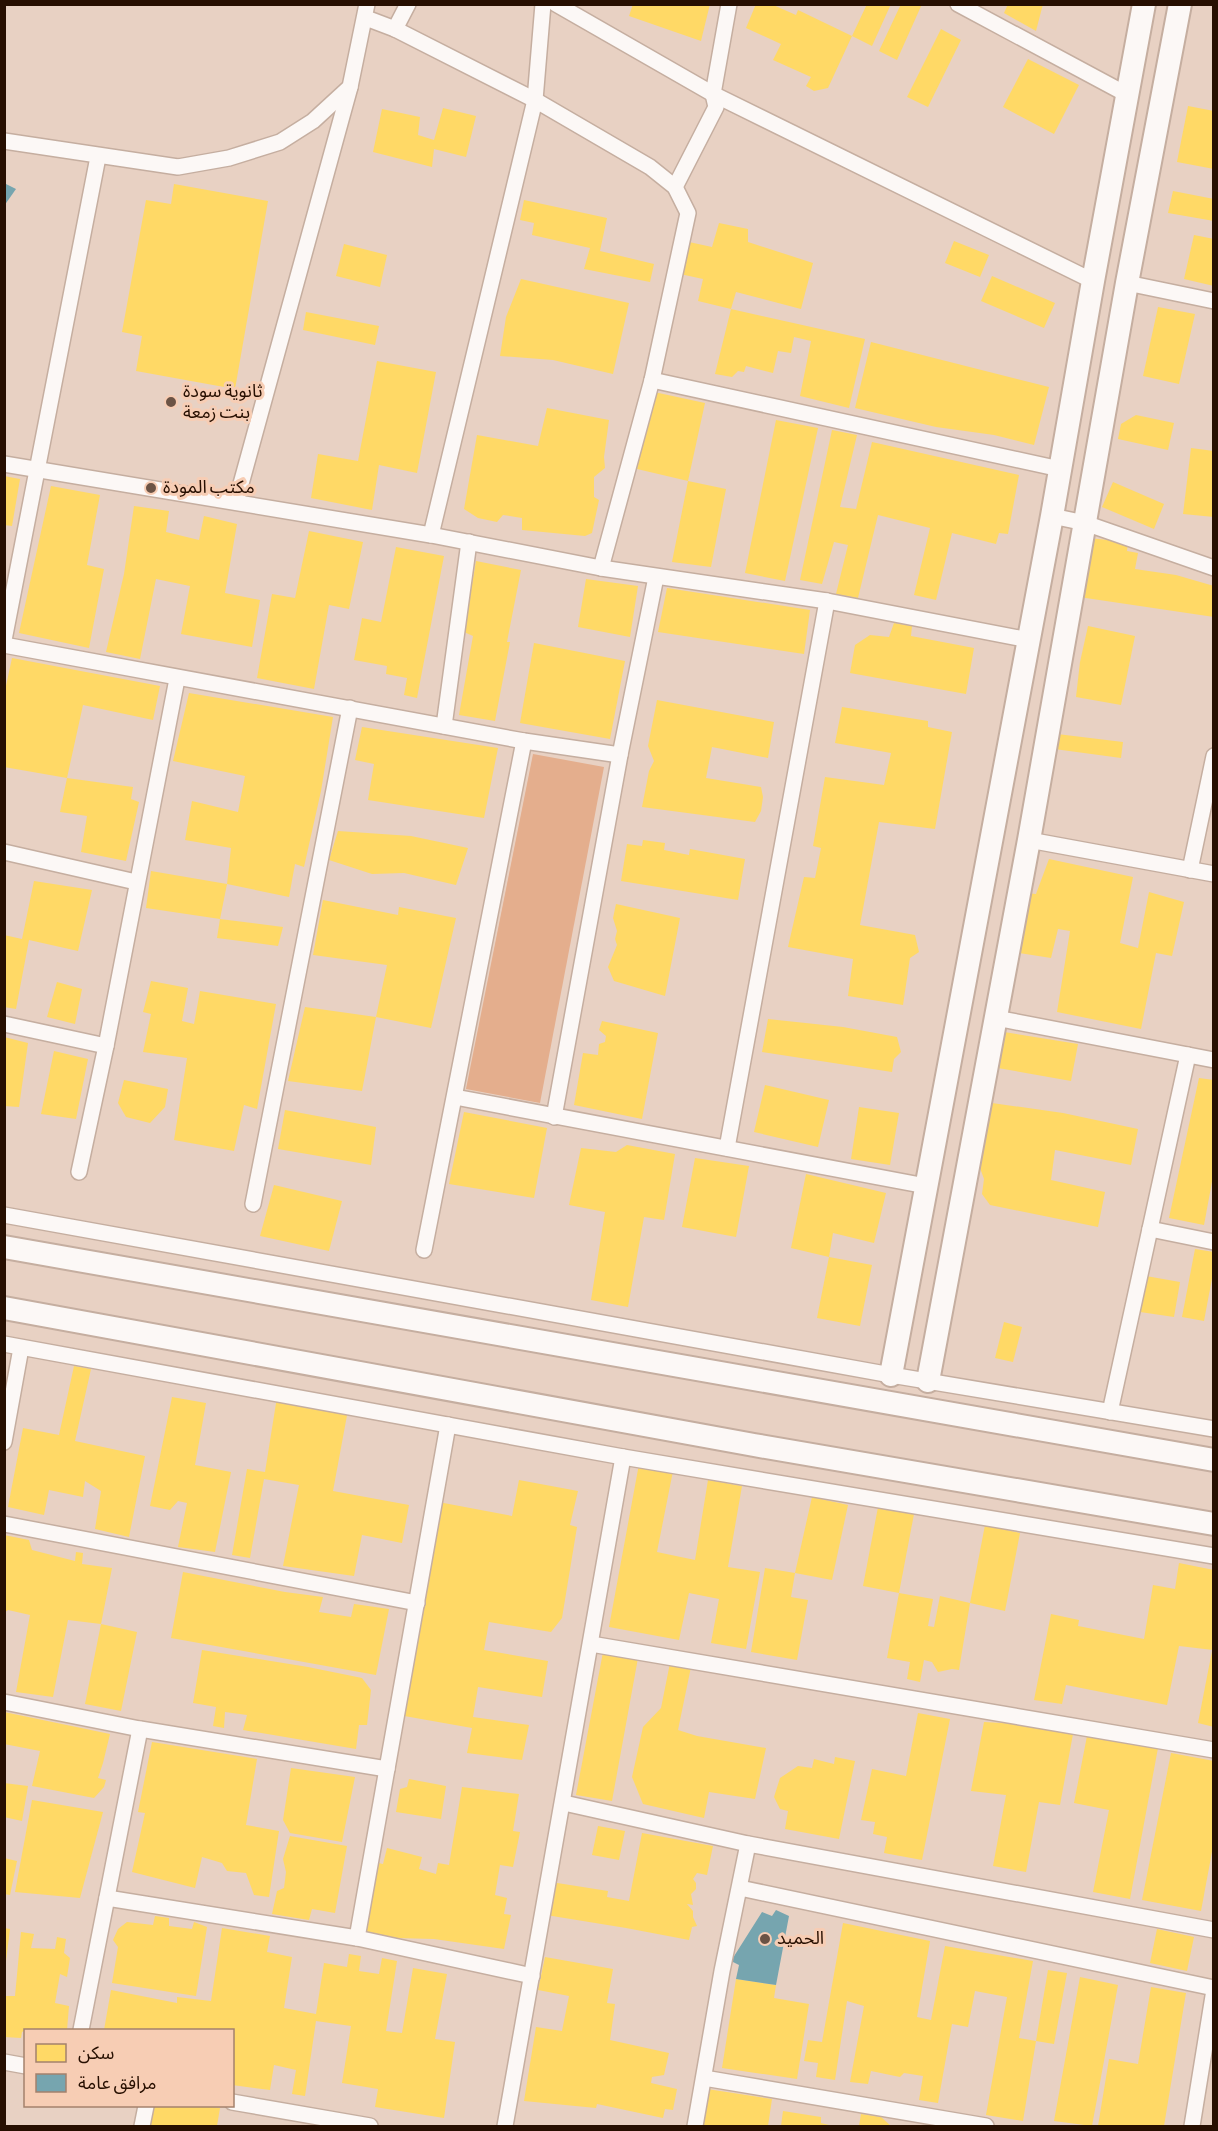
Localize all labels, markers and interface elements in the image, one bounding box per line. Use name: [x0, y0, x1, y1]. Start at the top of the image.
place label: ثانوية سودة بنت زمعة: [183, 383, 263, 423]
marker: ثانوية سودة بنت زمعة: [164, 395, 178, 409]
place label: مكتب المودة: [163, 479, 255, 498]
marker: مكتب المودة: [144, 481, 158, 495]
place label: الحميد: [777, 1930, 824, 1948]
marker: الحميد: [758, 1932, 772, 1946]
legend: [24, 2029, 234, 2107]
text: سكن: [78, 2045, 114, 2064]
text: مرافق عامة: [78, 2075, 156, 2094]

